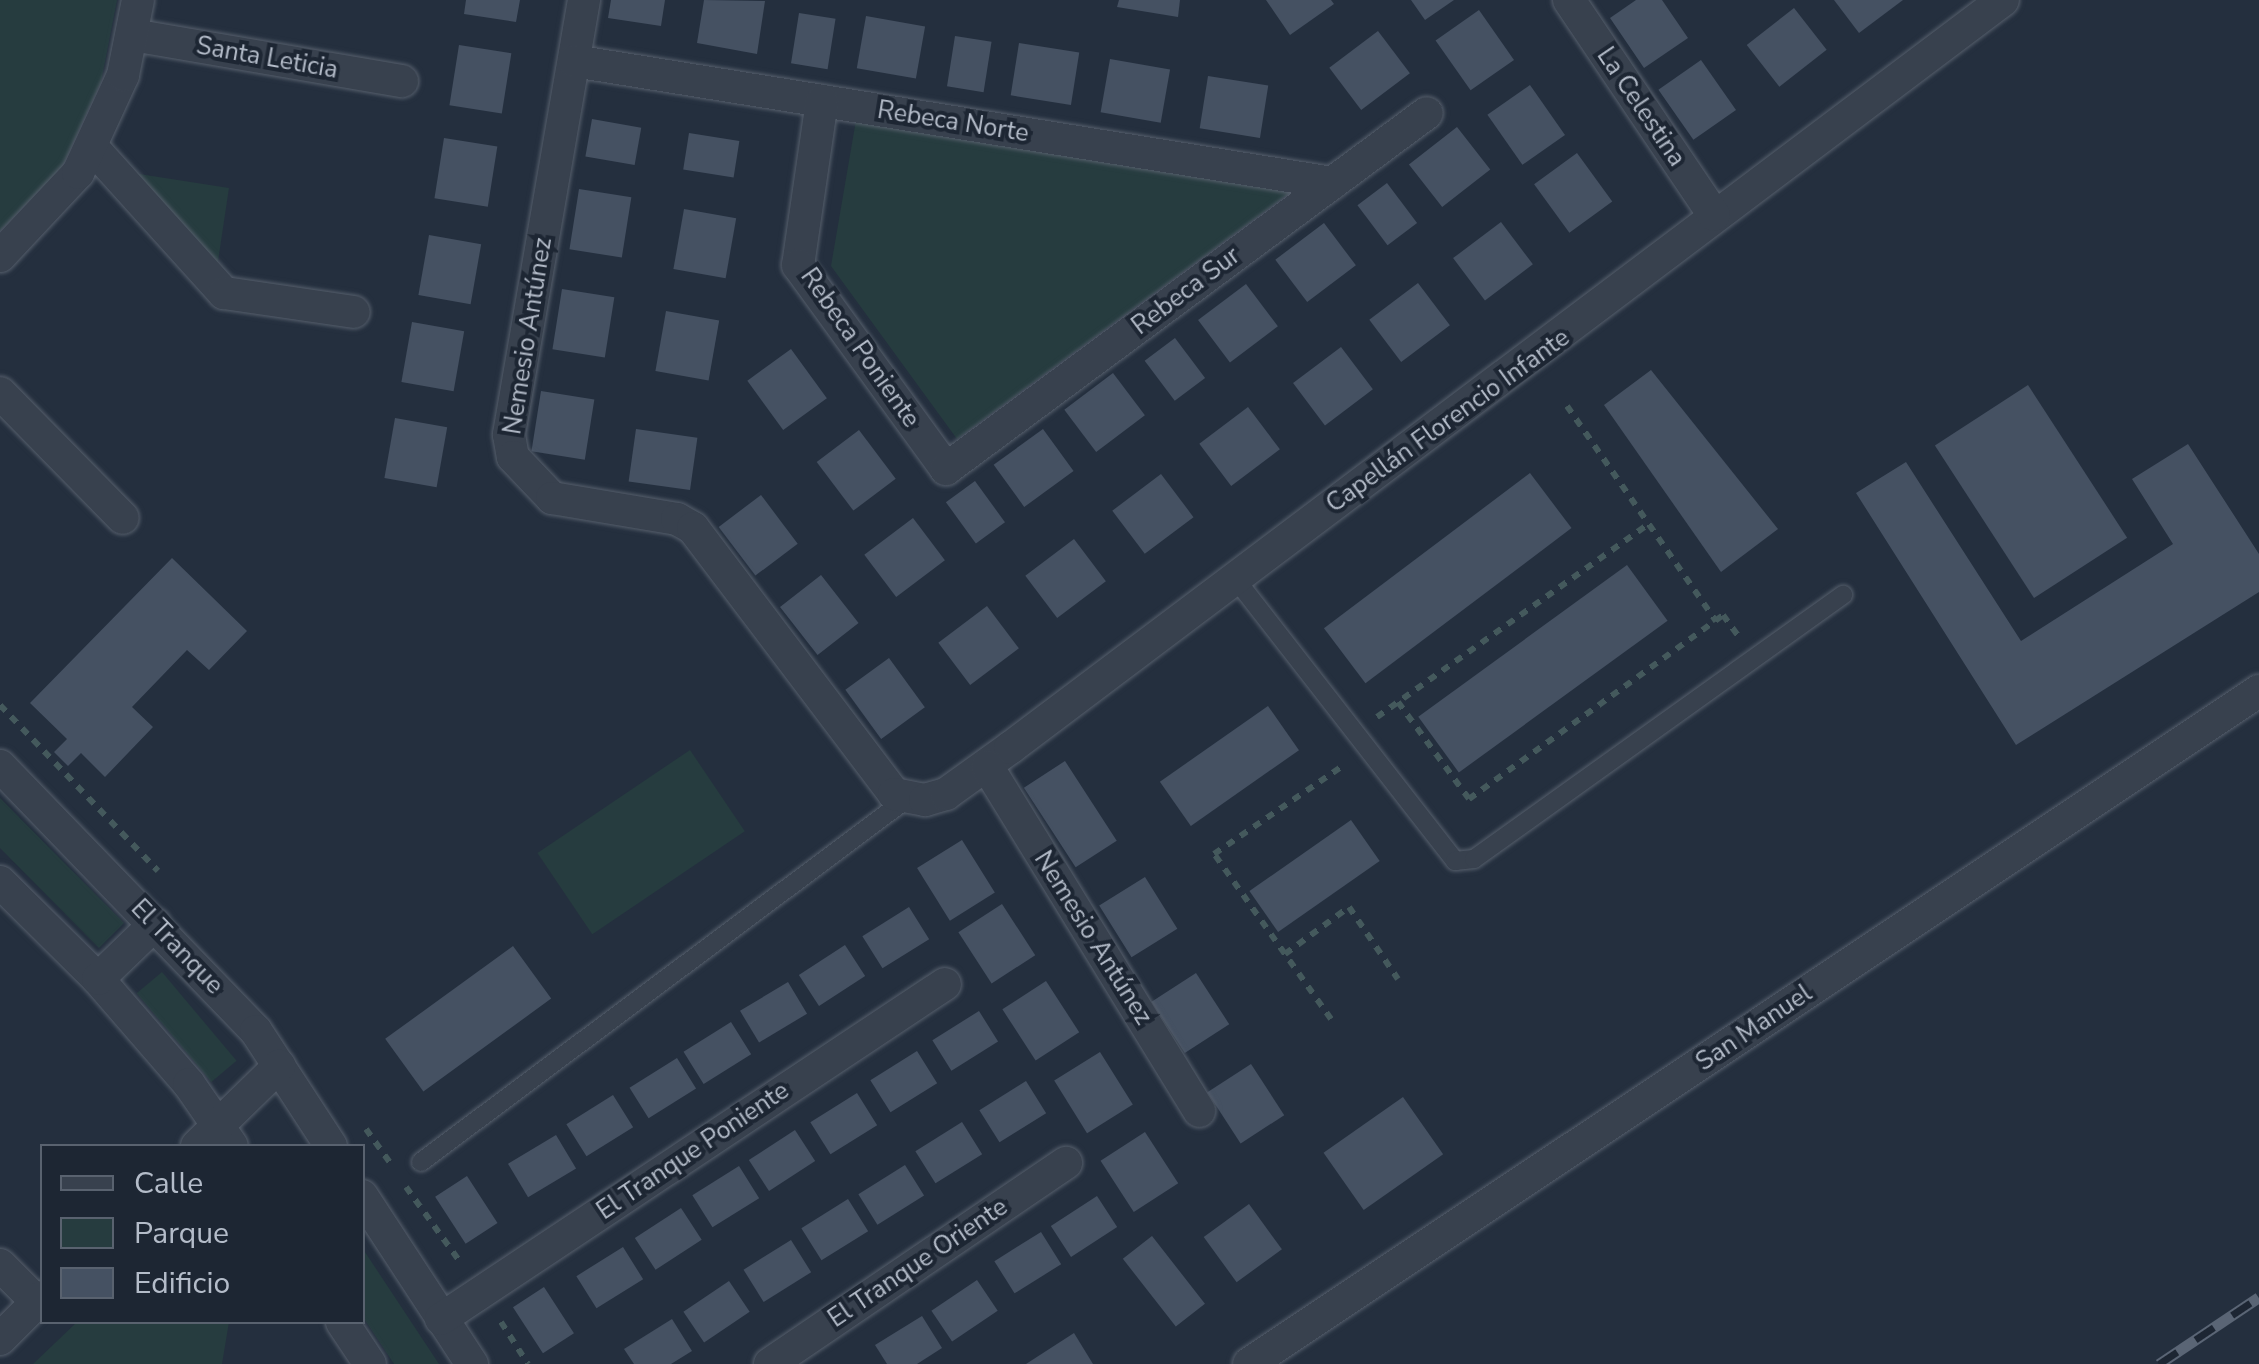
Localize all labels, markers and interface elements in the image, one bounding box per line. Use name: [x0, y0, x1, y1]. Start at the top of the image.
street label: Santa Leticia: [194, 31, 340, 85]
street label: La Celestina: [1590, 42, 1692, 172]
street label: Rebeca Norte: [875, 95, 1031, 149]
street label: Nemesio Antúnez: [498, 235, 558, 437]
street label: Rebeca Sur: [1126, 241, 1246, 341]
street label: Rebeca Poniente: [794, 263, 926, 433]
street label: Capellán Florencio Infante: [1321, 323, 1575, 519]
street label: Nemesio Antúnez: [1028, 846, 1158, 1030]
street label: El Tranque: [125, 894, 229, 1000]
street label: San Manuel: [1691, 978, 1817, 1078]
street label: El Tranque Poniente: [591, 1076, 795, 1226]
legend: [40, 1144, 365, 1324]
text: Calle: [134, 1163, 203, 1204]
street label: El Tranque Oriente: [823, 1192, 1013, 1334]
text: Parque: [134, 1213, 229, 1254]
text: Edificio: [134, 1263, 230, 1304]

